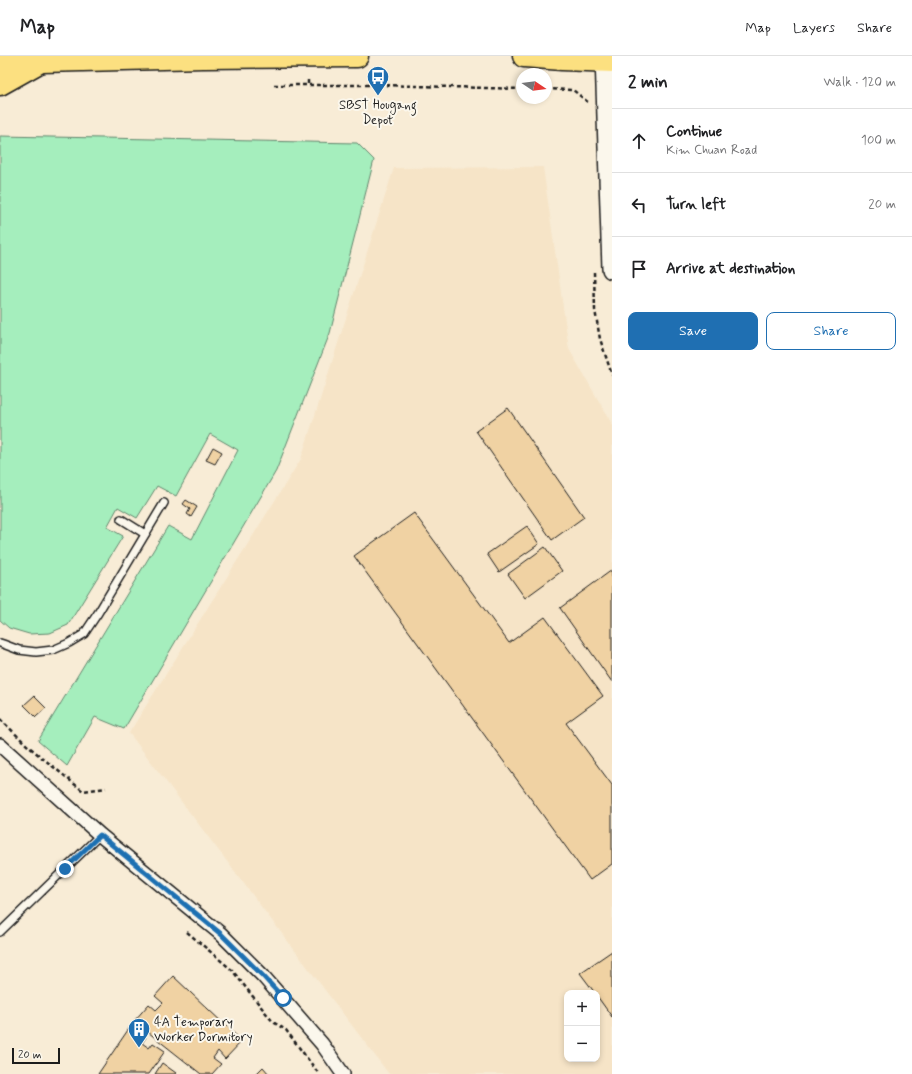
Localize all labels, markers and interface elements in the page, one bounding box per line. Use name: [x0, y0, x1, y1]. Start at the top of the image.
text: Map: [20, 15, 55, 40]
text: Map: [745, 19, 771, 37]
text: Layers: [793, 19, 835, 37]
text: Share: [857, 19, 892, 37]
bus stop icon: SBST Hougang Depot: [365, 64, 391, 97]
north arrow: [516, 68, 552, 104]
text: 2 min: [628, 71, 668, 93]
text: Walk · 120 m: [824, 74, 896, 91]
place label: SBST Hougang Depot: [339, 97, 417, 129]
text: Continue: [666, 122, 722, 142]
icon: ahead: [628, 130, 650, 152]
text: 100 m: [861, 132, 896, 149]
text: Kim Chuan Road: [666, 142, 757, 159]
icon: left: [628, 194, 650, 216]
text: Turn left: [666, 195, 726, 215]
text: 20 m: [868, 196, 896, 213]
icon: arrive: [628, 258, 650, 280]
text: Arrive at destination: [666, 259, 795, 279]
button: Save: [628, 312, 758, 350]
button: Share: [766, 312, 896, 350]
route end: [56, 860, 74, 878]
route start: [274, 989, 292, 1007]
map controls: [564, 990, 600, 1062]
button: +: [564, 990, 600, 1026]
place label: 4A Temporary Worker Dormitory: [154, 1014, 253, 1046]
building icon: 4A Temporary Worker Dormitory: [126, 1016, 152, 1049]
button: −: [564, 1026, 600, 1062]
scale bar: [12, 1046, 60, 1065]
text: 20 m: [18, 1048, 41, 1062]

